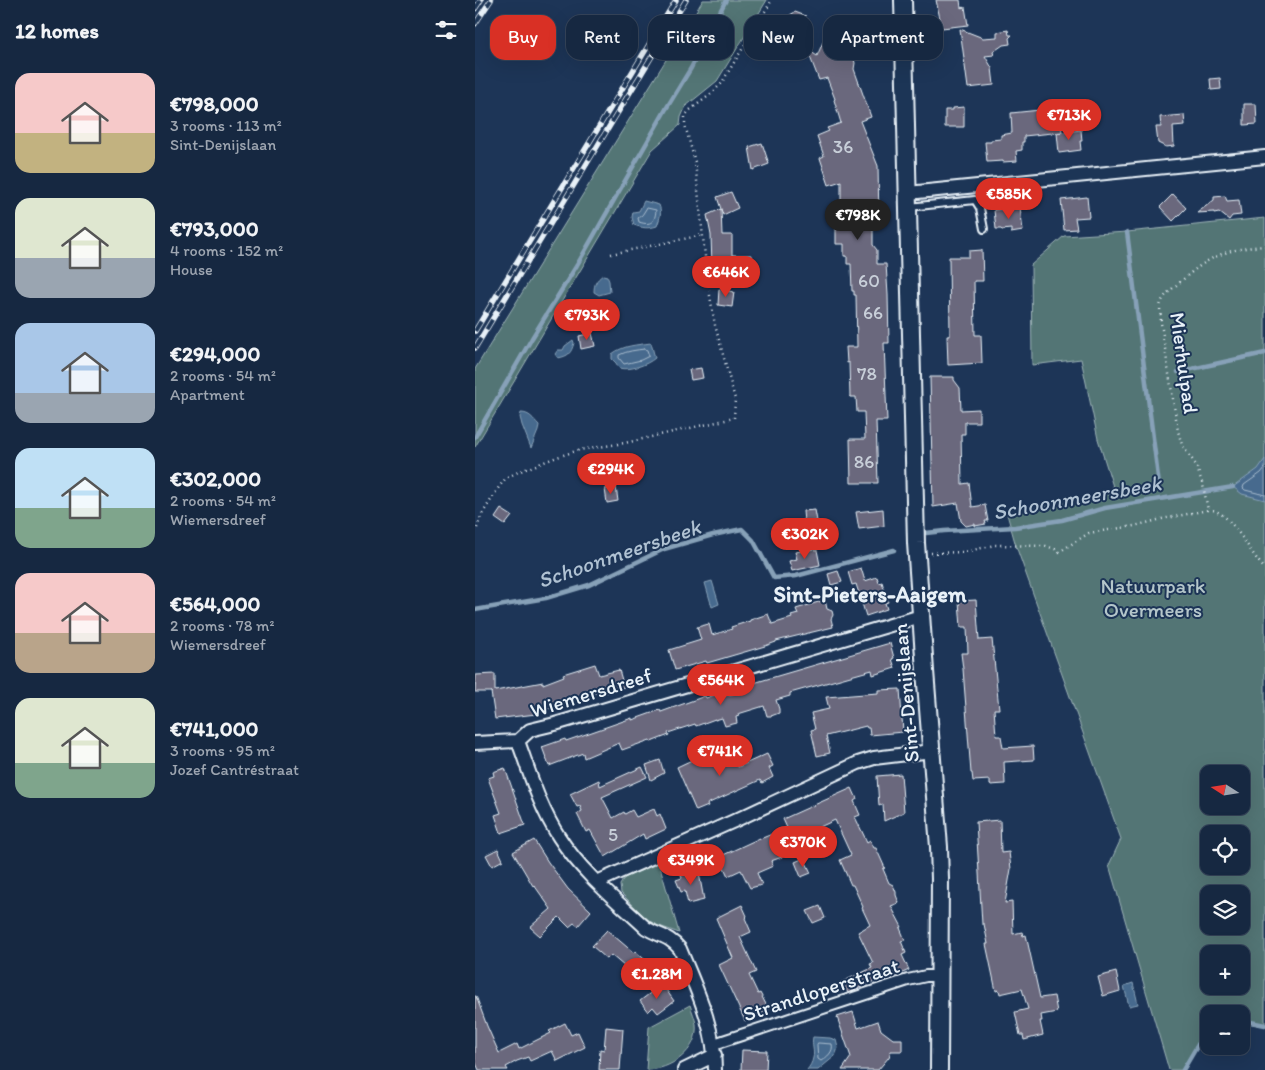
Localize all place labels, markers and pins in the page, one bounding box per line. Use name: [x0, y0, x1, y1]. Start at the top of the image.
pin: €713K: [1034, 98, 1104, 141]
pin: €585K: [974, 178, 1044, 220]
pin: €798K: [823, 198, 893, 241]
pin: €646K: [691, 256, 761, 298]
pin: €793K: [552, 298, 622, 341]
pin: €294K: [576, 452, 646, 495]
pin: €302K: [770, 518, 840, 560]
pin: €564K: [686, 664, 756, 706]
pin: €741K: [685, 734, 755, 777]
pin: €370K: [768, 826, 838, 868]
pin: €349K: [656, 844, 726, 886]
pin: €1.28M: [616, 958, 698, 1000]

